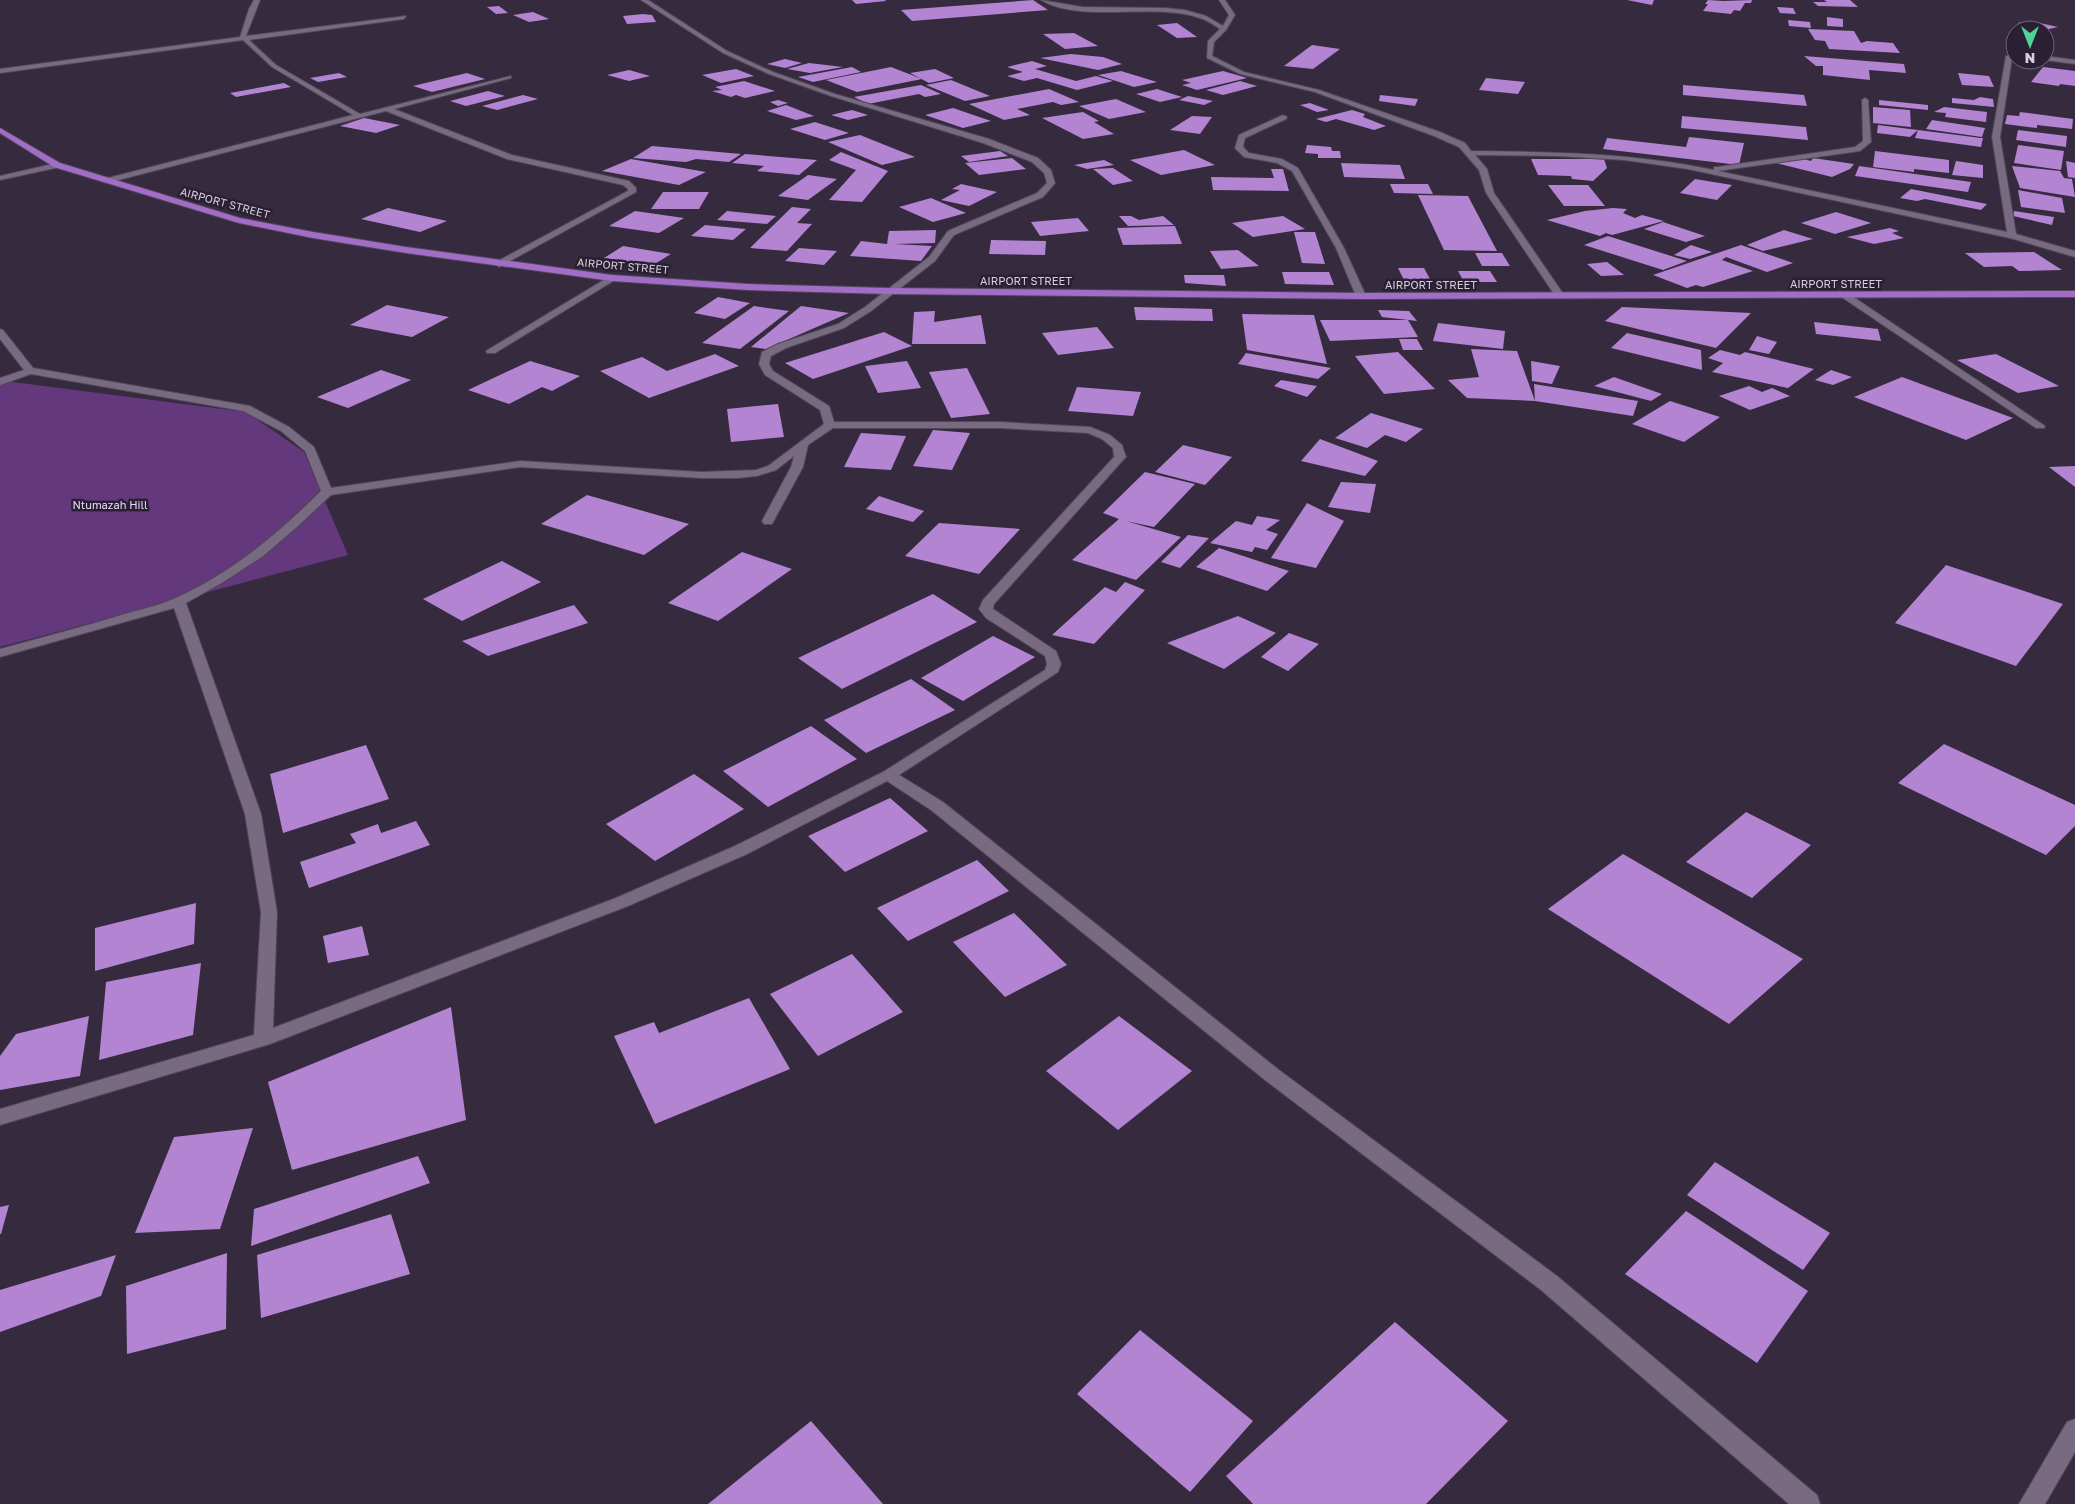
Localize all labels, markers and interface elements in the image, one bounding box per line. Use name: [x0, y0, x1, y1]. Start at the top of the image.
north arrow: [2005, 20, 2055, 70]
text: N: [2025, 50, 2035, 67]
street label: AIRPORT STREET: [179, 184, 271, 221]
street label: AIRPORT STREET: [577, 255, 670, 276]
street label: AIRPORT STREET: [980, 274, 1072, 287]
street label: AIRPORT STREET: [1790, 277, 1882, 290]
street label: AIRPORT STREET: [1385, 278, 1477, 291]
park label: Ntumazah Hill: [72, 498, 148, 511]

